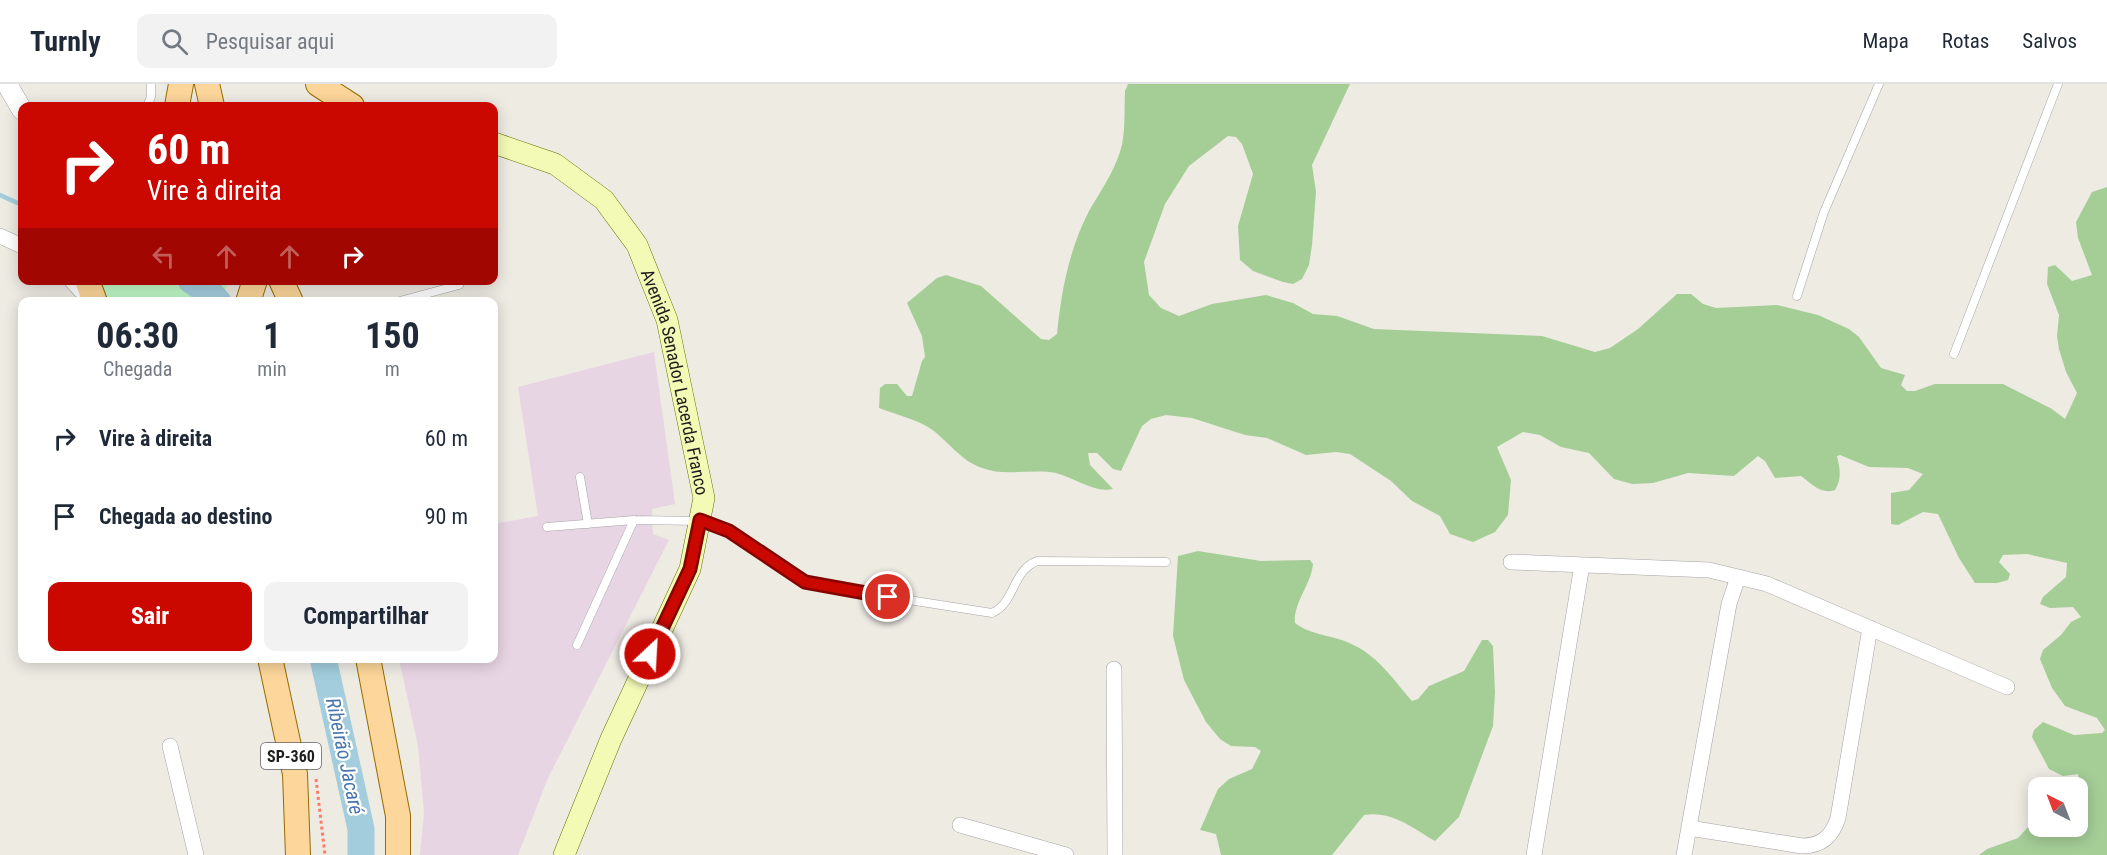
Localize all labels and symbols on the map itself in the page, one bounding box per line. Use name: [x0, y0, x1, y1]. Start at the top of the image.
street label: Avenida Senador Lacerda Franco: [637, 266, 714, 497]
pin: [862, 571, 913, 622]
position arrow: [618, 622, 682, 686]
water label: Ribeirão Jacaré: [321, 695, 369, 817]
road number: SP-360: [261, 743, 321, 769]
north arrow: [2028, 777, 2088, 837]

